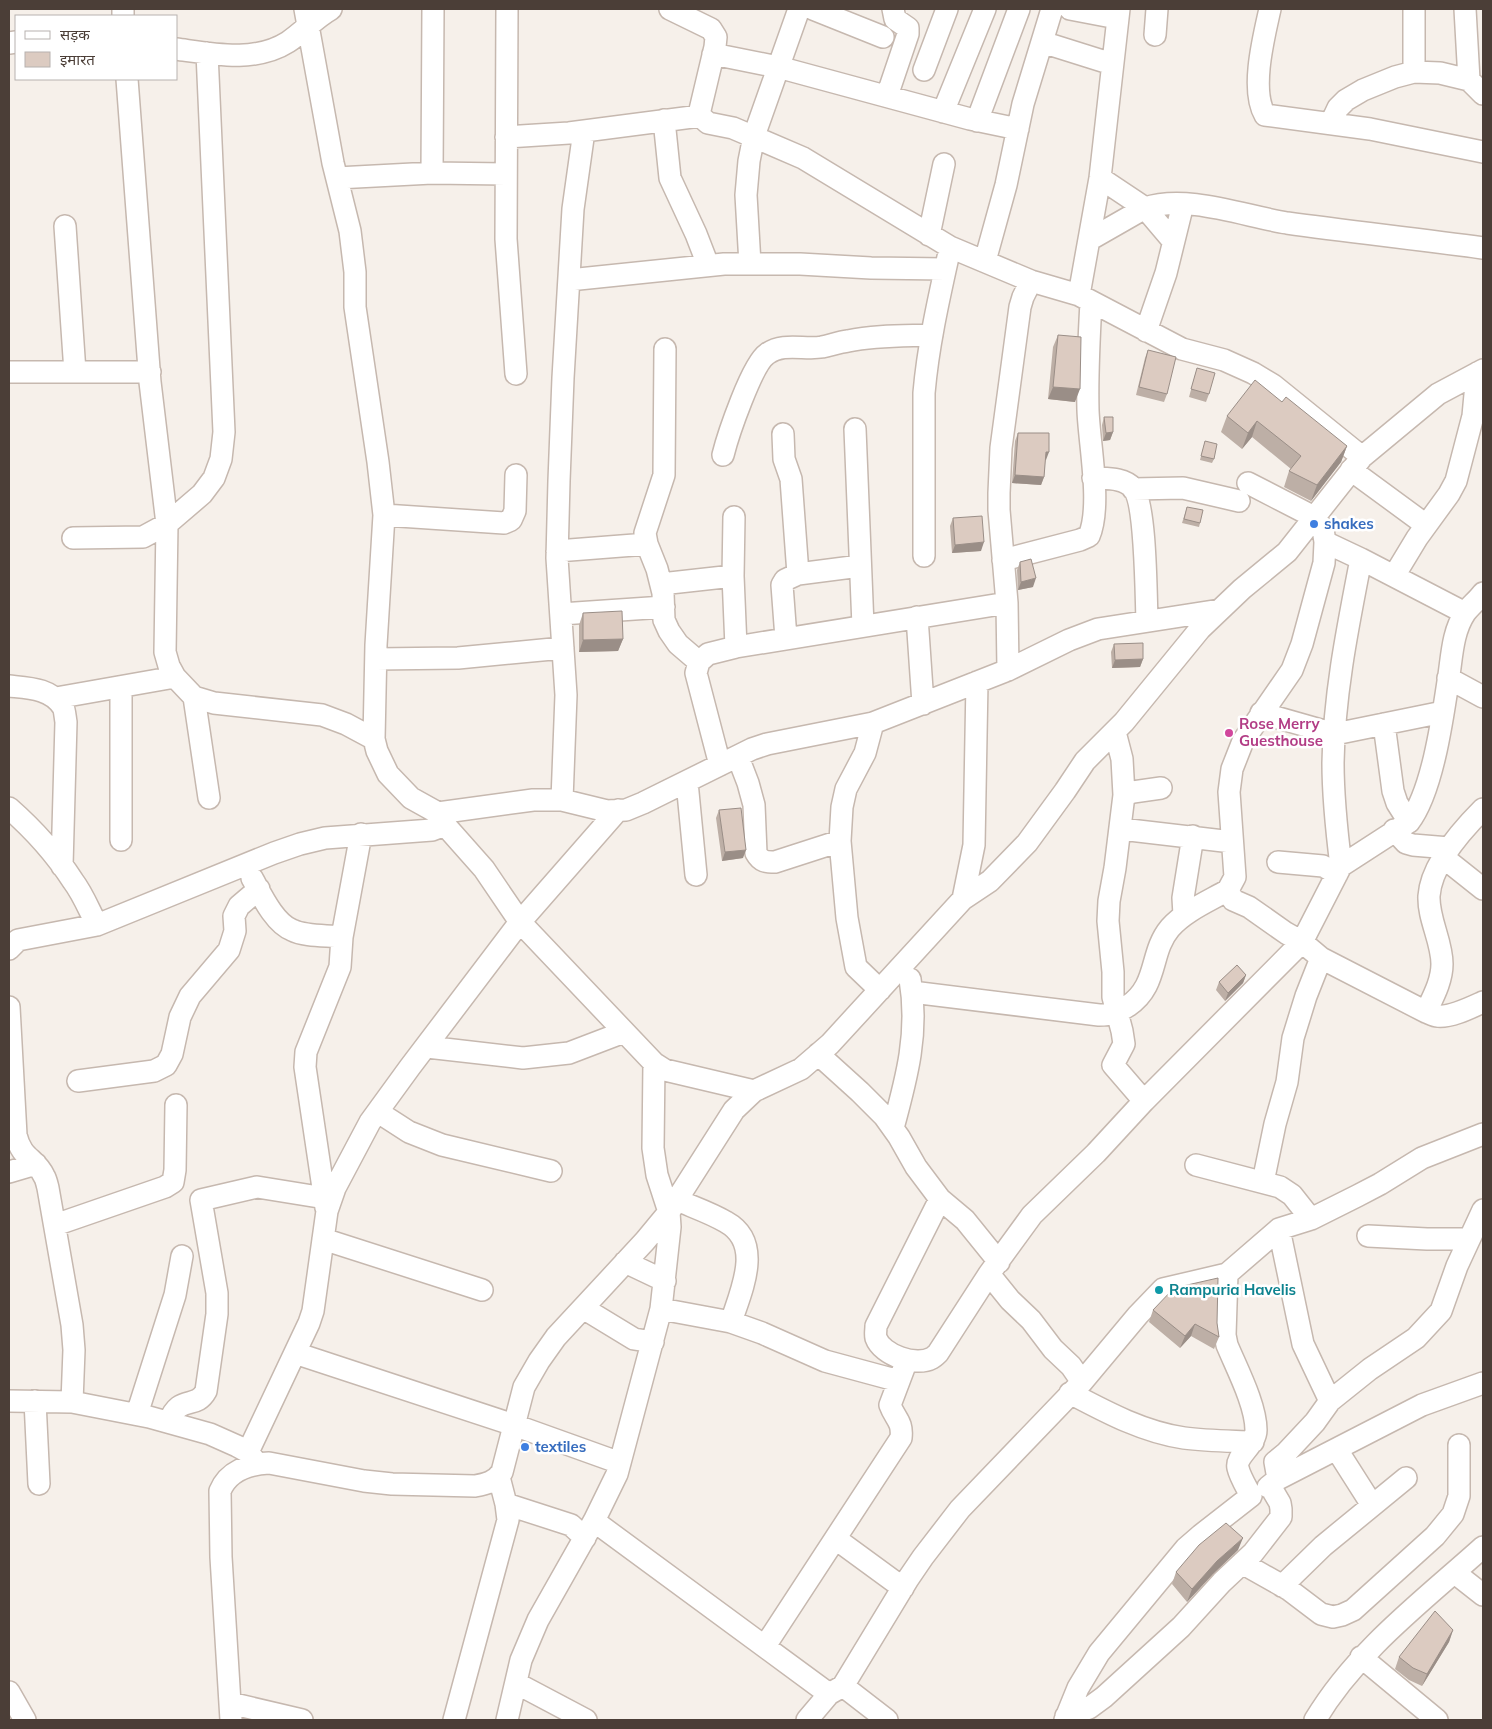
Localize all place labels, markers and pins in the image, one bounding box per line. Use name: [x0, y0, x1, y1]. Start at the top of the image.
place label: shakes: [1324, 514, 1374, 533]
marker: shakes: [1308, 518, 1320, 530]
place label: Rose Merry Guesthouse: [1239, 714, 1323, 750]
marker: Rose Merry Guesthouse: [1223, 727, 1235, 739]
place label: Rampuria Havelis: [1169, 1280, 1296, 1299]
marker: Rampuria Havelis: [1153, 1284, 1165, 1296]
place label: textiles: [535, 1437, 586, 1456]
marker: textiles: [519, 1441, 531, 1453]

